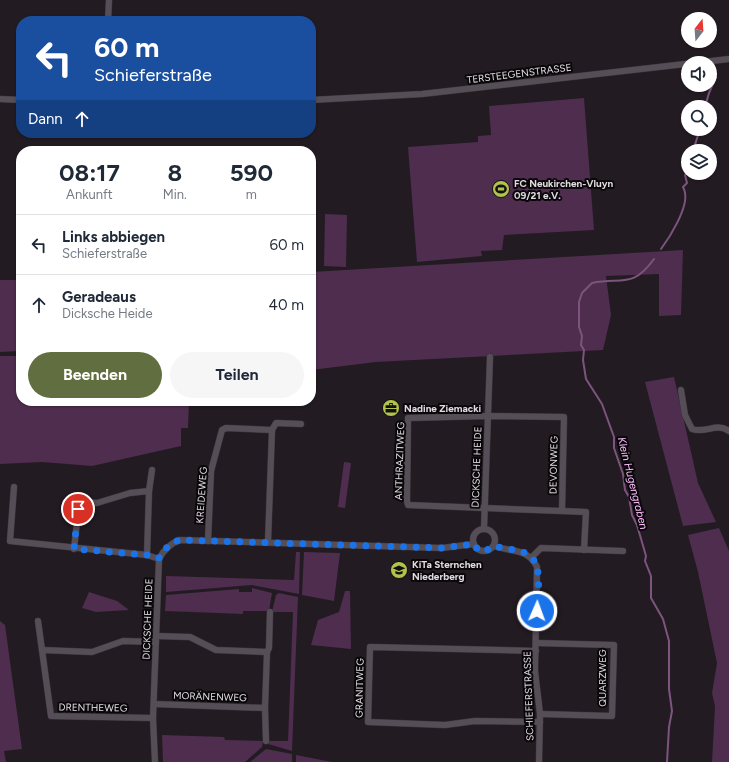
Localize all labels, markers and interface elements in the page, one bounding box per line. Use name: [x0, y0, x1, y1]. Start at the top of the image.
north arrow: [681, 12, 717, 48]
map controls: [681, 12, 717, 180]
text: 60 m: [94, 30, 159, 64]
icon: left: [28, 32, 80, 84]
button: sound: [681, 56, 717, 92]
street label: TERSTEEGENSTRASSE: [466, 61, 572, 86]
text: Schieferstraße: [94, 64, 212, 86]
button: search: [681, 100, 717, 136]
icon: ahead: [71, 108, 93, 130]
text: Dann: [28, 110, 63, 128]
button: layers: [681, 144, 717, 180]
text: 08:17: [59, 158, 120, 187]
text: 8: [167, 158, 182, 187]
text: 590: [230, 158, 273, 187]
place label: FC Neukirchen-Vluyn 09/21 e.V.: [514, 177, 613, 202]
sports icon: FC Neukirchen-Vluyn 09/21 e.V.: [491, 179, 511, 199]
text: Ankunft: [66, 187, 113, 202]
text: Min.: [163, 187, 187, 202]
text: m: [246, 187, 257, 202]
text: Links abbiegen: [62, 228, 165, 246]
icon: left: [28, 234, 50, 256]
text: 60 m: [269, 236, 304, 254]
text: Schieferstraße: [62, 246, 147, 261]
text: Geradeaus: [62, 288, 136, 306]
icon: ahead: [28, 294, 50, 316]
text: 40 m: [269, 296, 304, 314]
text: Dicksche Heide: [62, 306, 153, 321]
button: Beenden: [28, 352, 162, 398]
button: Teilen: [170, 352, 304, 398]
office icon: Nadine Ziemacki: [381, 398, 401, 418]
place label: Nadine Ziemacki: [404, 402, 482, 415]
street label: ANTHRAZITWEG: [392, 421, 407, 500]
street label: DICKSCHE HEIDE: [469, 426, 484, 508]
street label: DEVONWEG: [546, 435, 561, 494]
water label: Klein Hugengraben: [615, 436, 650, 531]
street label: KREIDEWEG: [193, 466, 210, 524]
pin: [61, 492, 95, 526]
icon: arrive: [67, 498, 89, 520]
place label: KiTa Sternchen Niederberg: [412, 558, 482, 583]
school or university icon: KiTa Sternchen Niederberg: [389, 560, 409, 580]
street label: DICKSCHE HEIDE: [140, 578, 155, 660]
position arrow: [516, 590, 558, 632]
street label: QUARZWEG: [596, 649, 609, 707]
street label: SCHIEFERSTRASSE: [520, 651, 537, 741]
street label: GRANITWEG: [352, 658, 367, 718]
street label: MORÄNENWEG: [173, 689, 247, 704]
street label: DRENTHEWEG: [58, 700, 128, 715]

